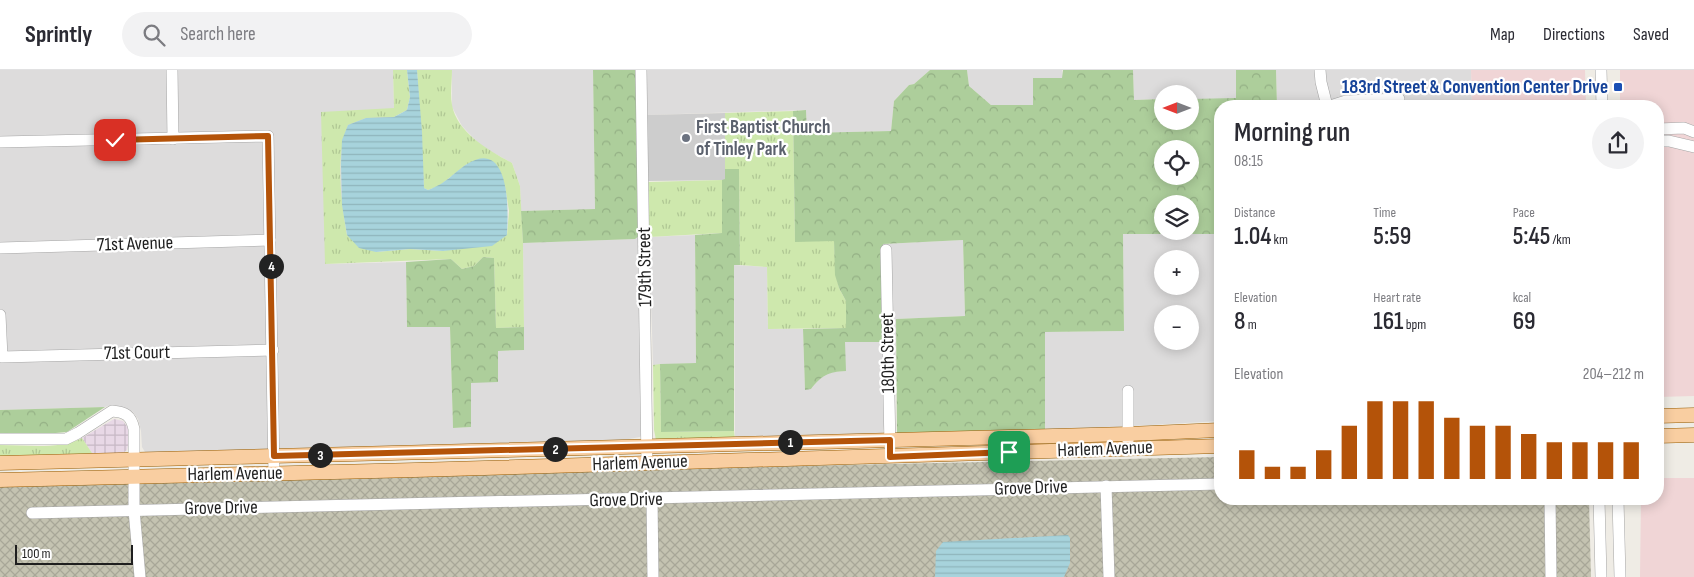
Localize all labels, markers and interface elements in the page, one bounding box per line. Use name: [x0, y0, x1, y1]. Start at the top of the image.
search box: [122, 12, 472, 57]
text: Sprintly: [25, 20, 92, 49]
icon: search: [140, 21, 168, 49]
text: Search here: [180, 23, 256, 46]
text: Map: [1490, 24, 1515, 45]
text: Directions: [1543, 24, 1605, 45]
text: Saved: [1633, 24, 1669, 45]
place label: 183rd Street & Convention Center Drive: [1342, 76, 1608, 99]
marker: 183rd Street & Convention Center Drive: [1612, 81, 1624, 93]
north arrow: [1154, 85, 1199, 130]
map controls: [1154, 85, 1199, 350]
place label: First Baptist Church of Tinley Park: [696, 116, 830, 161]
text: Morning run: [1234, 116, 1350, 149]
button: share: [1592, 117, 1644, 169]
pin: [94, 119, 136, 161]
icon: check: [101, 126, 129, 154]
marker: First Baptist Church of Tinley Park: [680, 132, 692, 144]
button: locate: [1154, 140, 1199, 185]
text: 08:15: [1234, 152, 1263, 171]
button: layers: [1154, 195, 1199, 240]
text: Distance: [1234, 204, 1275, 221]
text: Time: [1373, 204, 1396, 221]
text: Pace: [1513, 204, 1535, 221]
text: 1.04: [1234, 221, 1271, 252]
text: 5:59: [1373, 221, 1411, 252]
text: 5:45: [1513, 221, 1550, 252]
street label: 179th Street: [633, 227, 657, 307]
street label: 71st Avenue: [96, 231, 174, 257]
text: km: [1271, 231, 1288, 248]
text: /km: [1550, 231, 1571, 248]
button: +: [1154, 250, 1199, 295]
pin: 4: [258, 254, 284, 278]
text: 4: [268, 258, 275, 275]
text: Elevation: [1234, 289, 1277, 306]
text: Heart rate: [1373, 289, 1421, 306]
text: kcal: [1513, 289, 1531, 306]
button: −: [1154, 305, 1199, 350]
text: 8: [1234, 306, 1245, 337]
text: 161: [1373, 306, 1403, 337]
text: 69: [1513, 306, 1536, 337]
street label: 180th Street: [876, 312, 900, 393]
text: m: [1245, 316, 1257, 333]
text: bpm: [1403, 316, 1426, 333]
street label: 71st Court: [104, 341, 171, 365]
text: Elevation: [1234, 365, 1283, 384]
text: 204–212 m: [1583, 365, 1644, 384]
pin: 1: [778, 430, 802, 454]
pin: [988, 431, 1030, 473]
text: 1: [788, 434, 793, 451]
pin: 2: [542, 436, 568, 462]
street label: Harlem Avenue: [1057, 436, 1153, 462]
icon: arrive: [995, 438, 1023, 466]
text: 2: [552, 441, 559, 458]
pin: 3: [308, 442, 332, 468]
text: 3: [317, 447, 324, 464]
street label: Harlem Avenue: [592, 450, 688, 476]
street label: Harlem Avenue: [187, 462, 283, 486]
street label: Grove Drive: [994, 475, 1068, 501]
street label: Grove Drive: [589, 488, 663, 512]
street label: Grove Drive: [184, 496, 258, 520]
scale bar: [15, 542, 132, 565]
text: 100 m: [22, 545, 51, 562]

